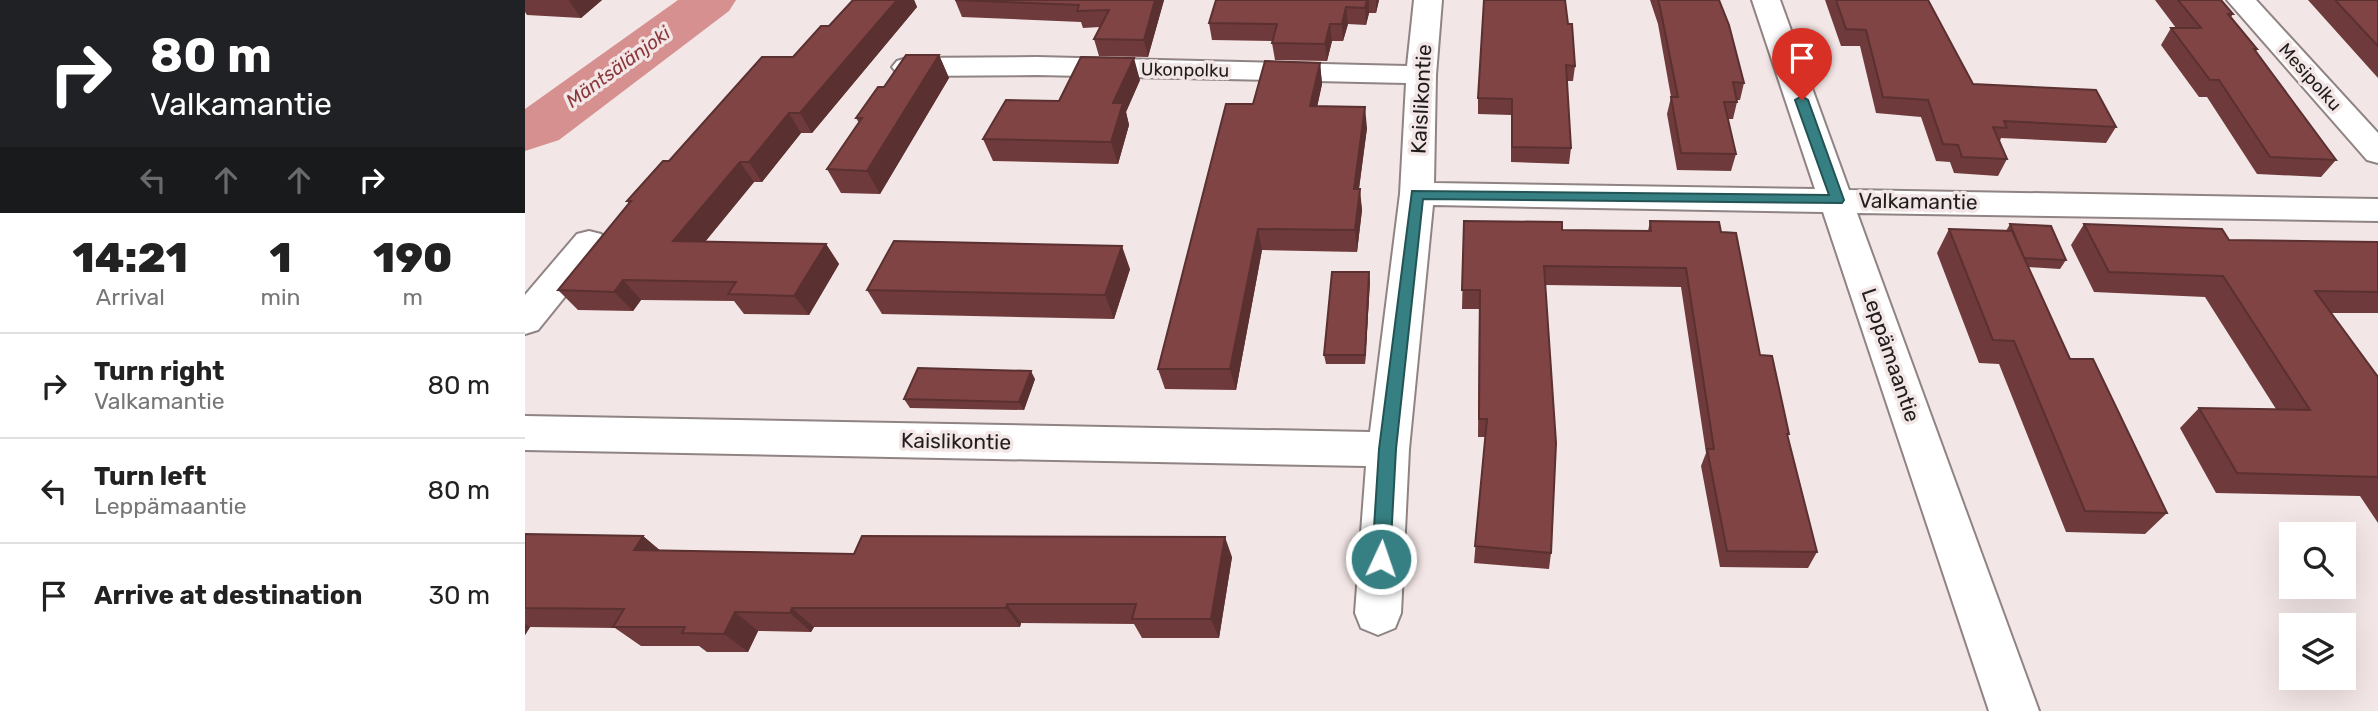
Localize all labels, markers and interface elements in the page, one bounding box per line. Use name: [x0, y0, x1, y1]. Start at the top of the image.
water label: Mäntsälänjoki: [561, 21, 675, 113]
text: 80 m: [150, 26, 272, 84]
icon: right: [35, 28, 126, 119]
pin: [1772, 28, 1832, 100]
icon: arrive: [1783, 39, 1821, 77]
street label: Mesipolku: [2274, 39, 2346, 115]
street label: Kaislikontie: [1406, 43, 1436, 155]
street label: Ukonpolku: [1141, 58, 1229, 82]
text: Valkamantie: [150, 85, 332, 123]
icon: left: [134, 161, 172, 199]
icon: ahead: [207, 161, 245, 199]
icon: ahead: [280, 161, 318, 199]
icon: right: [353, 161, 391, 199]
street label: Valkamantie: [1858, 187, 1978, 215]
text: 14:21: [73, 233, 188, 283]
text: 1: [269, 233, 292, 283]
text: 190: [373, 233, 452, 283]
text: Arrival: [96, 283, 165, 311]
text: min: [261, 283, 301, 311]
text: m: [403, 283, 423, 311]
street label: Leppämaantie: [1856, 285, 1926, 425]
text: Turn right: [94, 356, 224, 387]
icon: right: [35, 367, 73, 405]
text: 80 m: [427, 370, 490, 401]
text: Valkamantie: [94, 387, 225, 415]
street label: Kaislikontie: [901, 428, 1011, 454]
text: Turn left: [94, 461, 206, 492]
icon: left: [35, 472, 73, 510]
text: 80 m: [427, 475, 490, 506]
text: Leppämaantie: [94, 492, 247, 520]
position arrow: [1344, 522, 1418, 596]
map controls: [2279, 522, 2356, 690]
button: search: [2279, 522, 2356, 599]
icon: arrive: [35, 577, 73, 615]
text: Arrive at destination: [94, 580, 362, 611]
text: 30 m: [428, 580, 490, 611]
button: layers: [2279, 613, 2356, 690]

